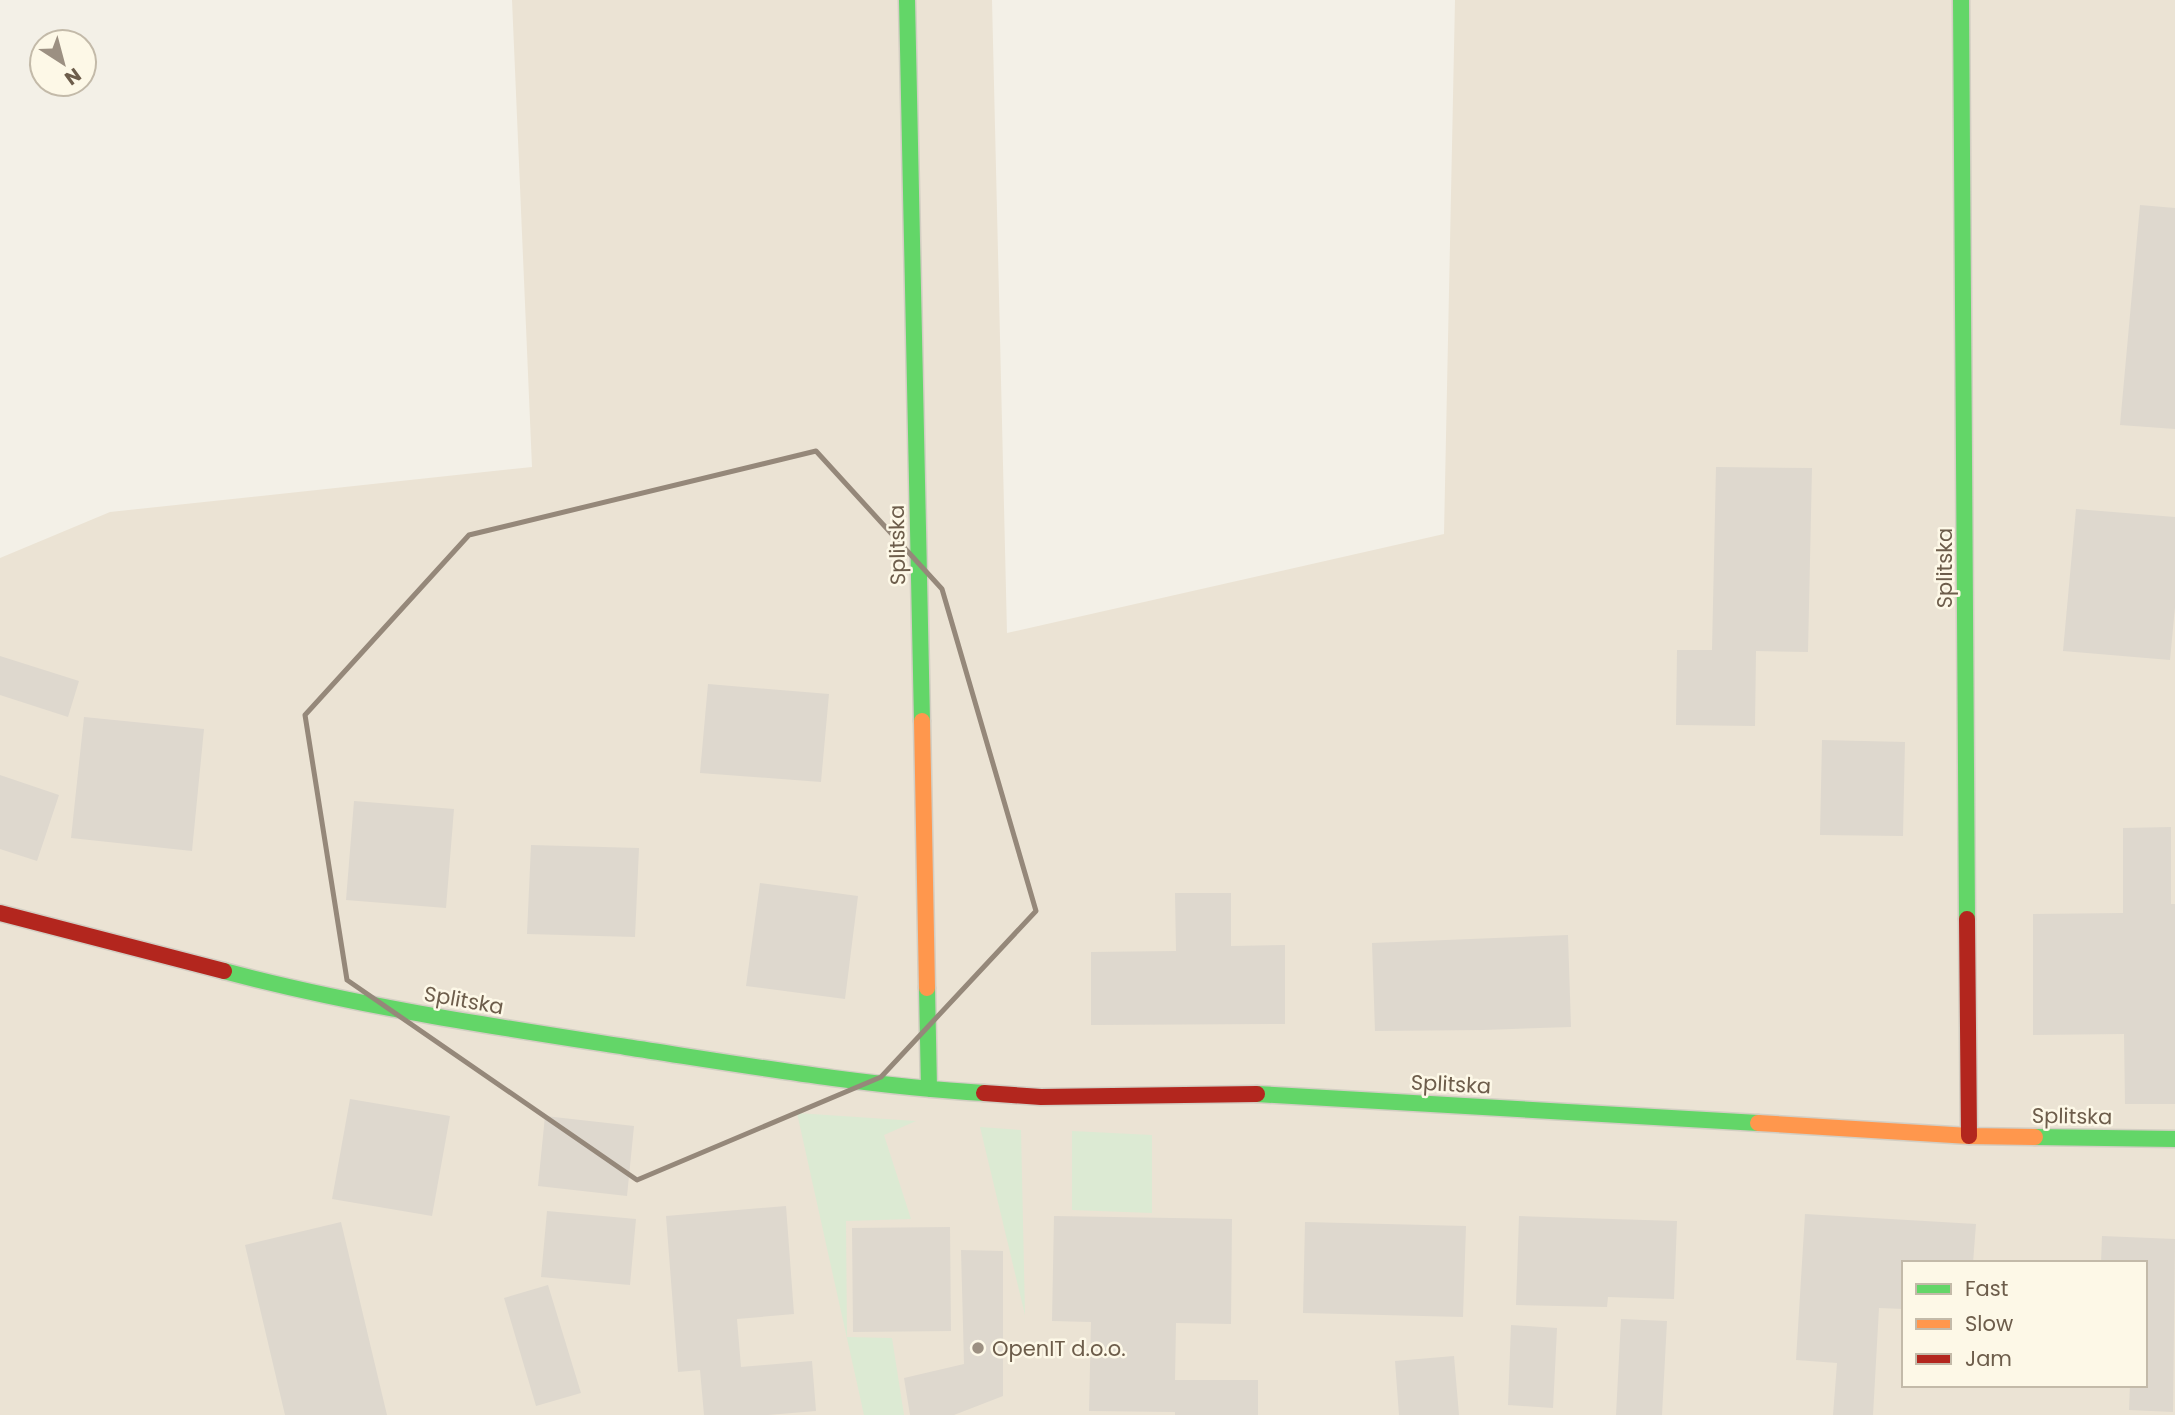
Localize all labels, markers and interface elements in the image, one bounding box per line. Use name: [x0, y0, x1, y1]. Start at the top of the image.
north arrow: [28, 28, 98, 98]
text: N: [59, 61, 86, 91]
street label: Splitska: [882, 505, 912, 585]
street label: Splitska: [1930, 528, 1959, 608]
street label: Splitska: [422, 979, 506, 1021]
street label: Splitska: [1410, 1067, 1492, 1101]
street label: Splitska: [2032, 1101, 2112, 1131]
legend: [1902, 1261, 2147, 1387]
text: Fast: [1965, 1274, 2008, 1303]
text: Slow: [1965, 1309, 2013, 1338]
place label: OpenIT d.o.o.: [992, 1334, 1126, 1363]
marker: OpenIT d.o.o.: [970, 1340, 986, 1356]
text: Jam: [1965, 1344, 2012, 1373]

